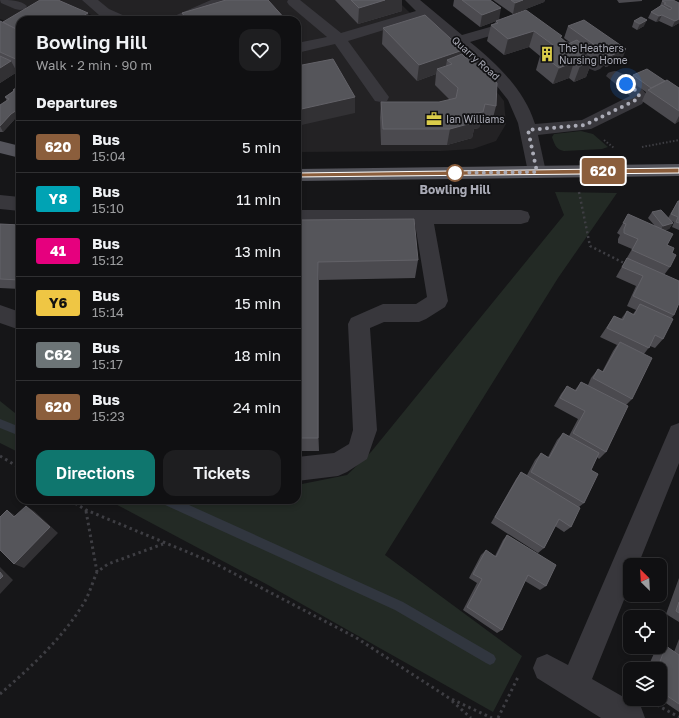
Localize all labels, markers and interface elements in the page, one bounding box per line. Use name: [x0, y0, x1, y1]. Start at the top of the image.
button: heart: [239, 29, 281, 71]
text: Bowling Hill: [36, 30, 147, 53]
street label: Quarry Road: [450, 34, 502, 82]
place label: The Heathers Nursing Home: [559, 42, 628, 66]
building icon: The Heathers Nursing Home: [538, 45, 556, 63]
text: Walk · 2 min · 90 m: [36, 57, 152, 73]
your location: [616, 74, 636, 94]
text: Departures: [36, 93, 117, 111]
office icon: Ian Williams: [425, 110, 443, 128]
place label: Ian Williams: [446, 113, 505, 125]
text: Bus: [92, 130, 120, 148]
text: 620: [45, 138, 71, 155]
text: 5 min: [242, 138, 281, 156]
text: 15:04: [92, 148, 126, 164]
line badge: 620: [580, 158, 626, 184]
text: 620: [590, 162, 616, 179]
marker: Bowling Hill: [446, 164, 464, 182]
text: Bus: [92, 182, 120, 200]
place label: Bowling Hill: [420, 182, 490, 197]
text: Y8: [49, 190, 67, 207]
text: 11 min: [236, 190, 281, 208]
text: 15:10: [92, 200, 124, 216]
text: Bus: [92, 234, 120, 252]
text: 41: [50, 242, 66, 259]
text: 13 min: [235, 242, 281, 260]
text: 15:12: [92, 252, 124, 268]
text: Bus: [92, 286, 120, 304]
text: Y6: [49, 294, 67, 311]
text: 15 min: [235, 294, 281, 312]
text: 15:14: [92, 304, 124, 320]
text: Bus: [92, 338, 120, 356]
text: C62: [44, 346, 72, 363]
text: 18 min: [234, 346, 281, 364]
text: 15:17: [92, 356, 123, 372]
text: Bus: [92, 390, 120, 408]
text: 620: [45, 398, 71, 415]
text: 24 min: [233, 398, 281, 416]
text: 15:23: [92, 408, 125, 424]
button: Directions: [36, 450, 155, 496]
button: Tickets: [163, 450, 281, 496]
north arrow: [623, 558, 667, 602]
map controls: [623, 558, 667, 706]
button: locate: [623, 610, 667, 654]
button: layers: [623, 662, 667, 706]

